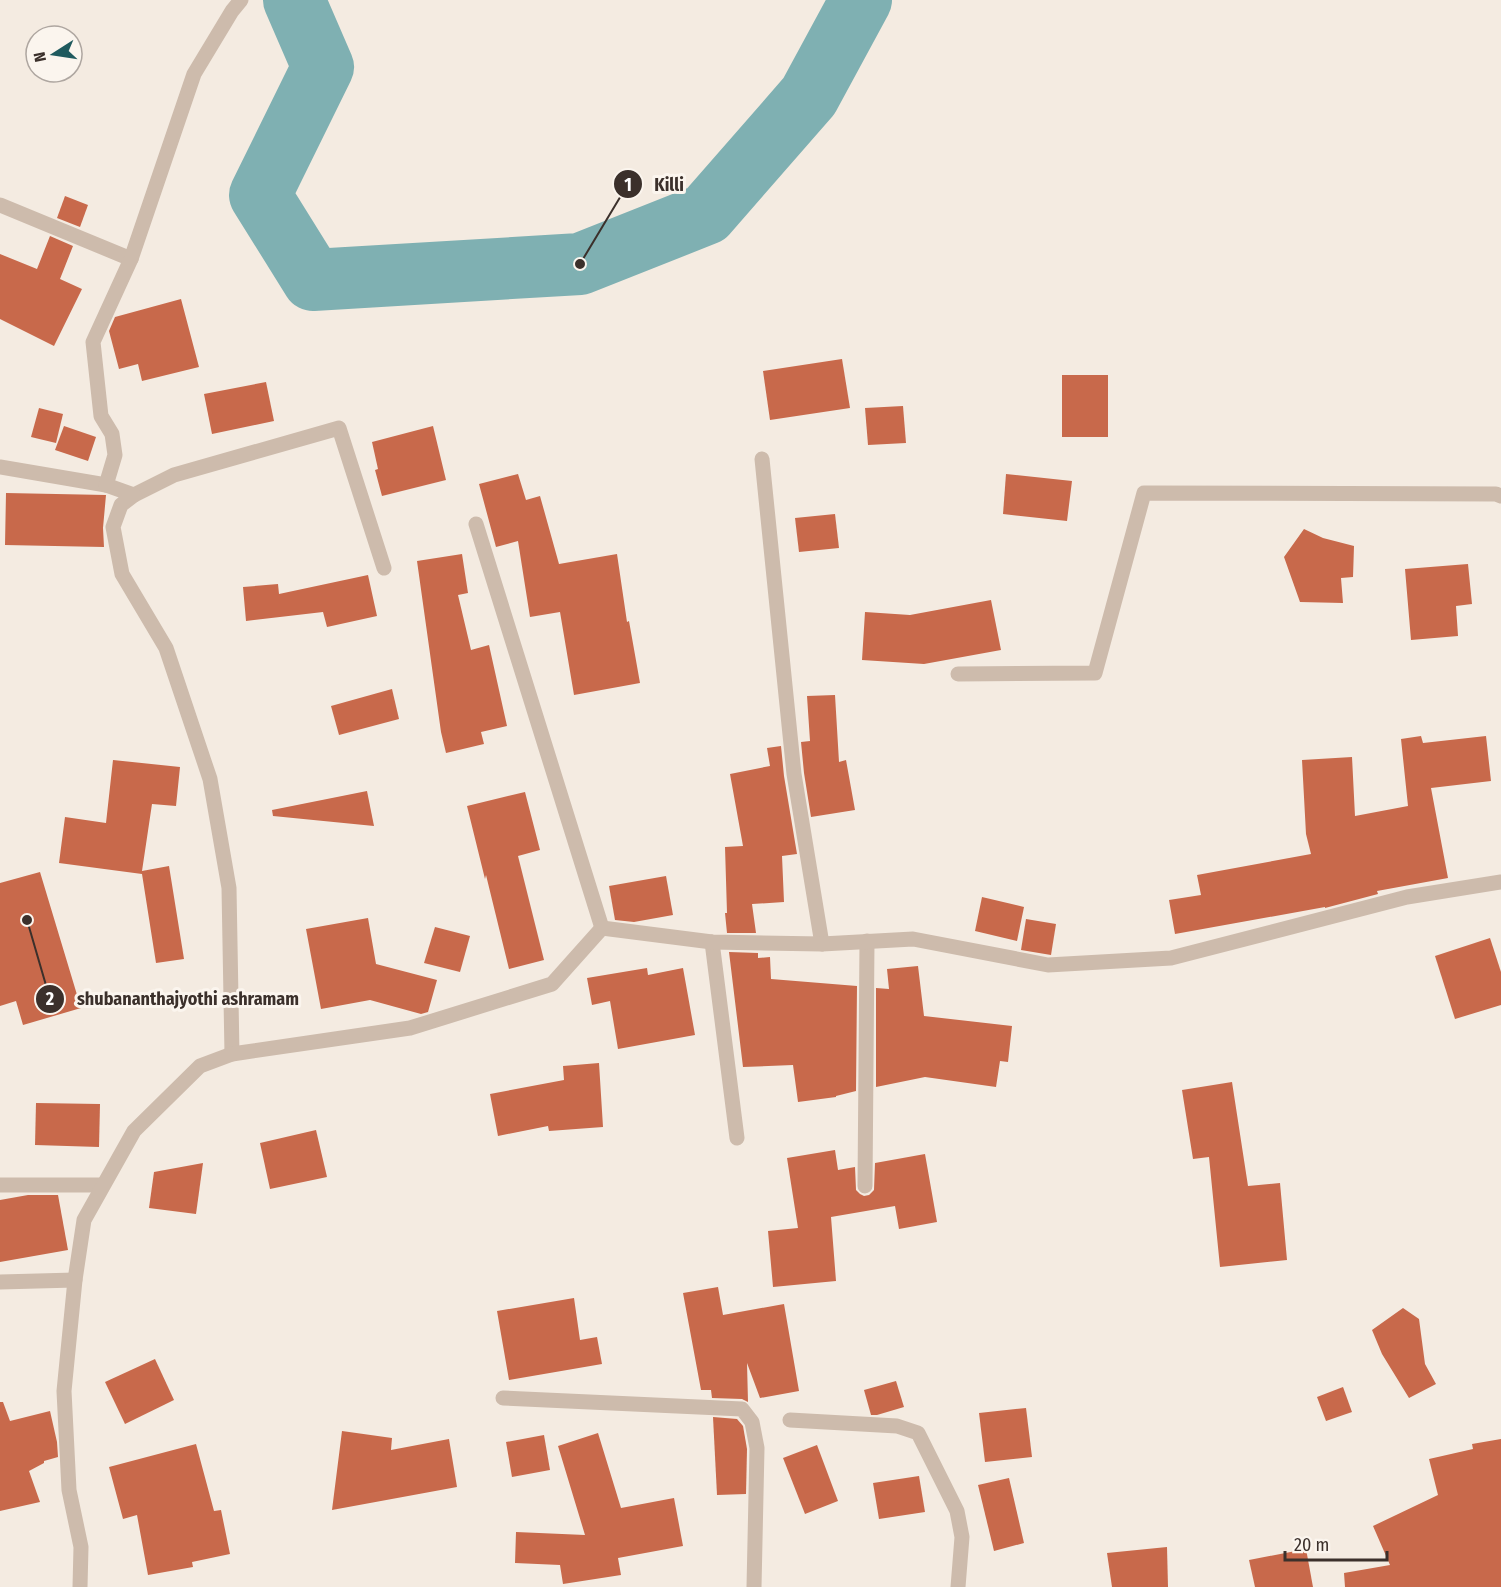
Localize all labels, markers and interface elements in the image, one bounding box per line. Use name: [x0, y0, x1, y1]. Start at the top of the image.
north arrow: [24, 24, 84, 84]
text: N: [30, 50, 50, 64]
callout: Killi: [613, 166, 696, 202]
text: 1: [624, 174, 632, 196]
text: Killi: [654, 174, 684, 196]
callout: shubananthajyothi ashramam: [35, 981, 311, 1017]
text: 2: [45, 988, 54, 1010]
text: shubananthajyothi ashramam: [77, 988, 299, 1010]
scale bar: [1285, 1524, 1387, 1562]
text: 20 m: [1294, 1534, 1329, 1556]

